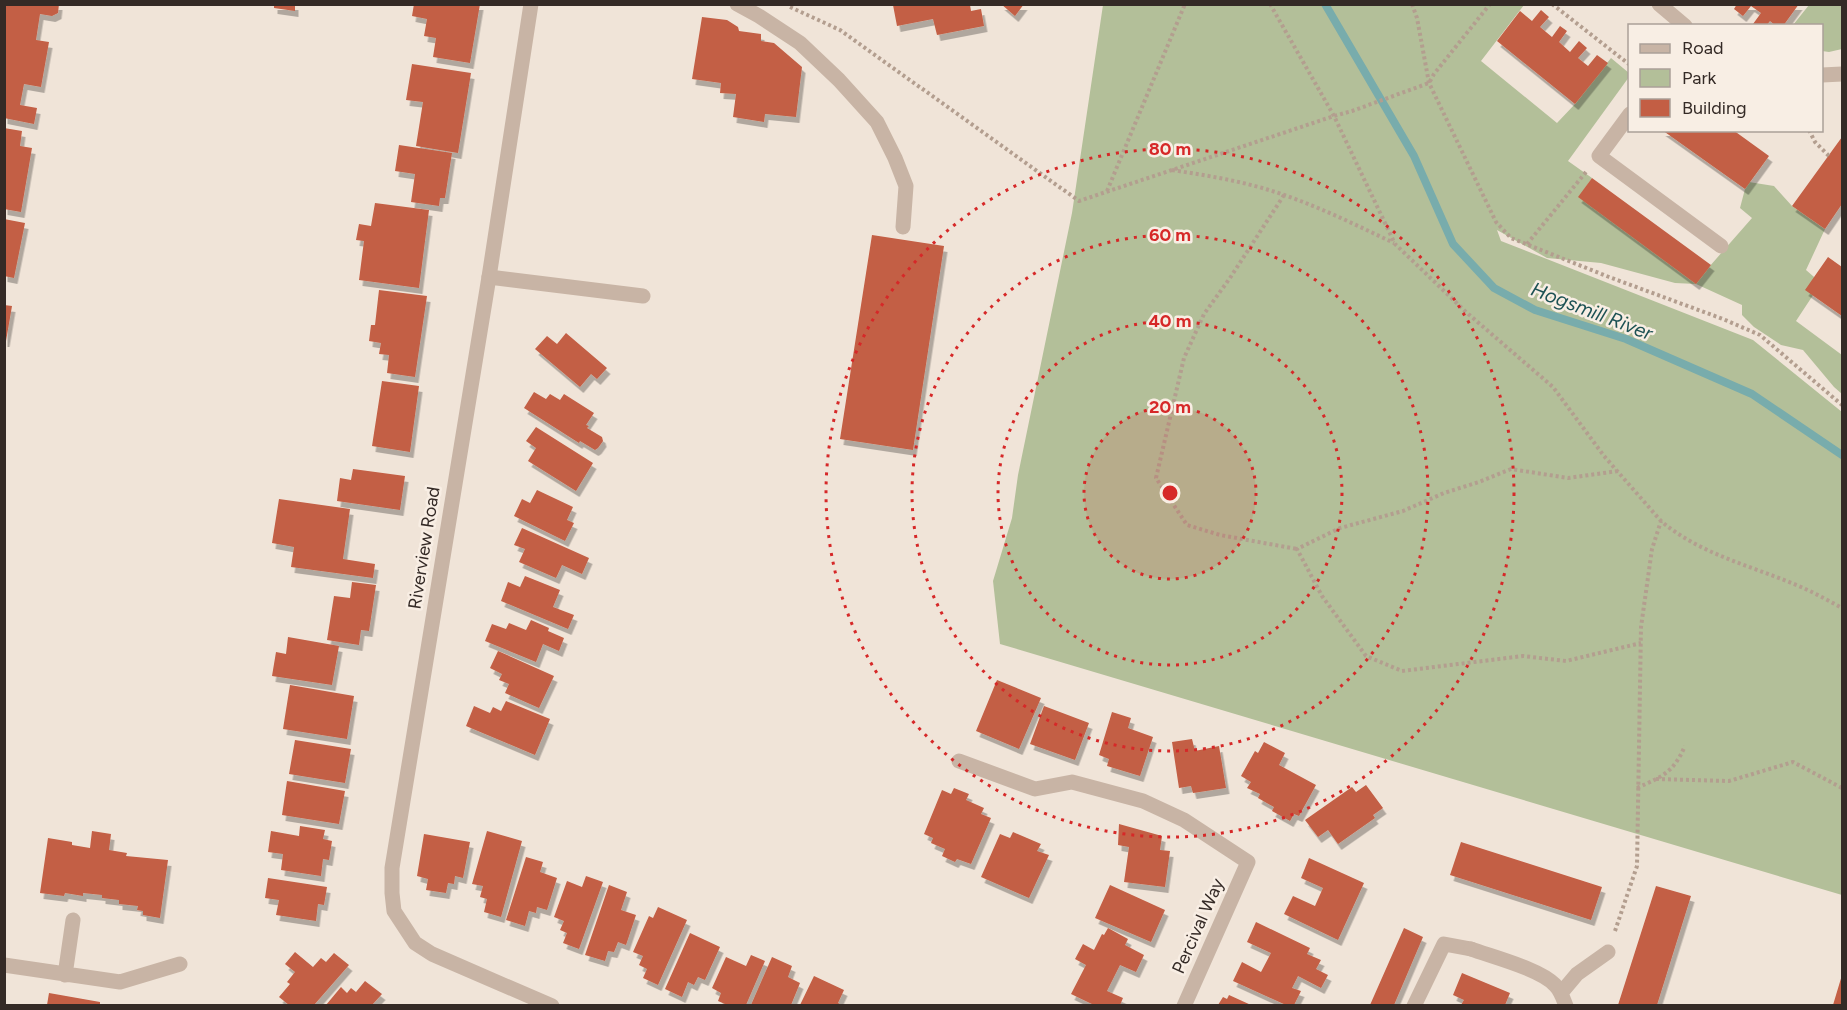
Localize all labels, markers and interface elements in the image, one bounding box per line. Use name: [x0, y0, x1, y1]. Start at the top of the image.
legend: [1628, 24, 1823, 132]
text: Road: [1682, 37, 1723, 59]
text: Park: [1682, 67, 1717, 89]
text: Building: [1682, 97, 1747, 119]
text: 80 m: [1149, 138, 1191, 160]
text: 60 m: [1149, 224, 1191, 246]
water label: Hogsmill River: [1528, 277, 1657, 346]
text: 40 m: [1148, 310, 1192, 332]
text: 20 m: [1149, 396, 1191, 418]
centre of rings: [1160, 483, 1180, 503]
street label: Riverview Road: [403, 485, 445, 611]
street label: Percival Way: [1167, 875, 1229, 977]

